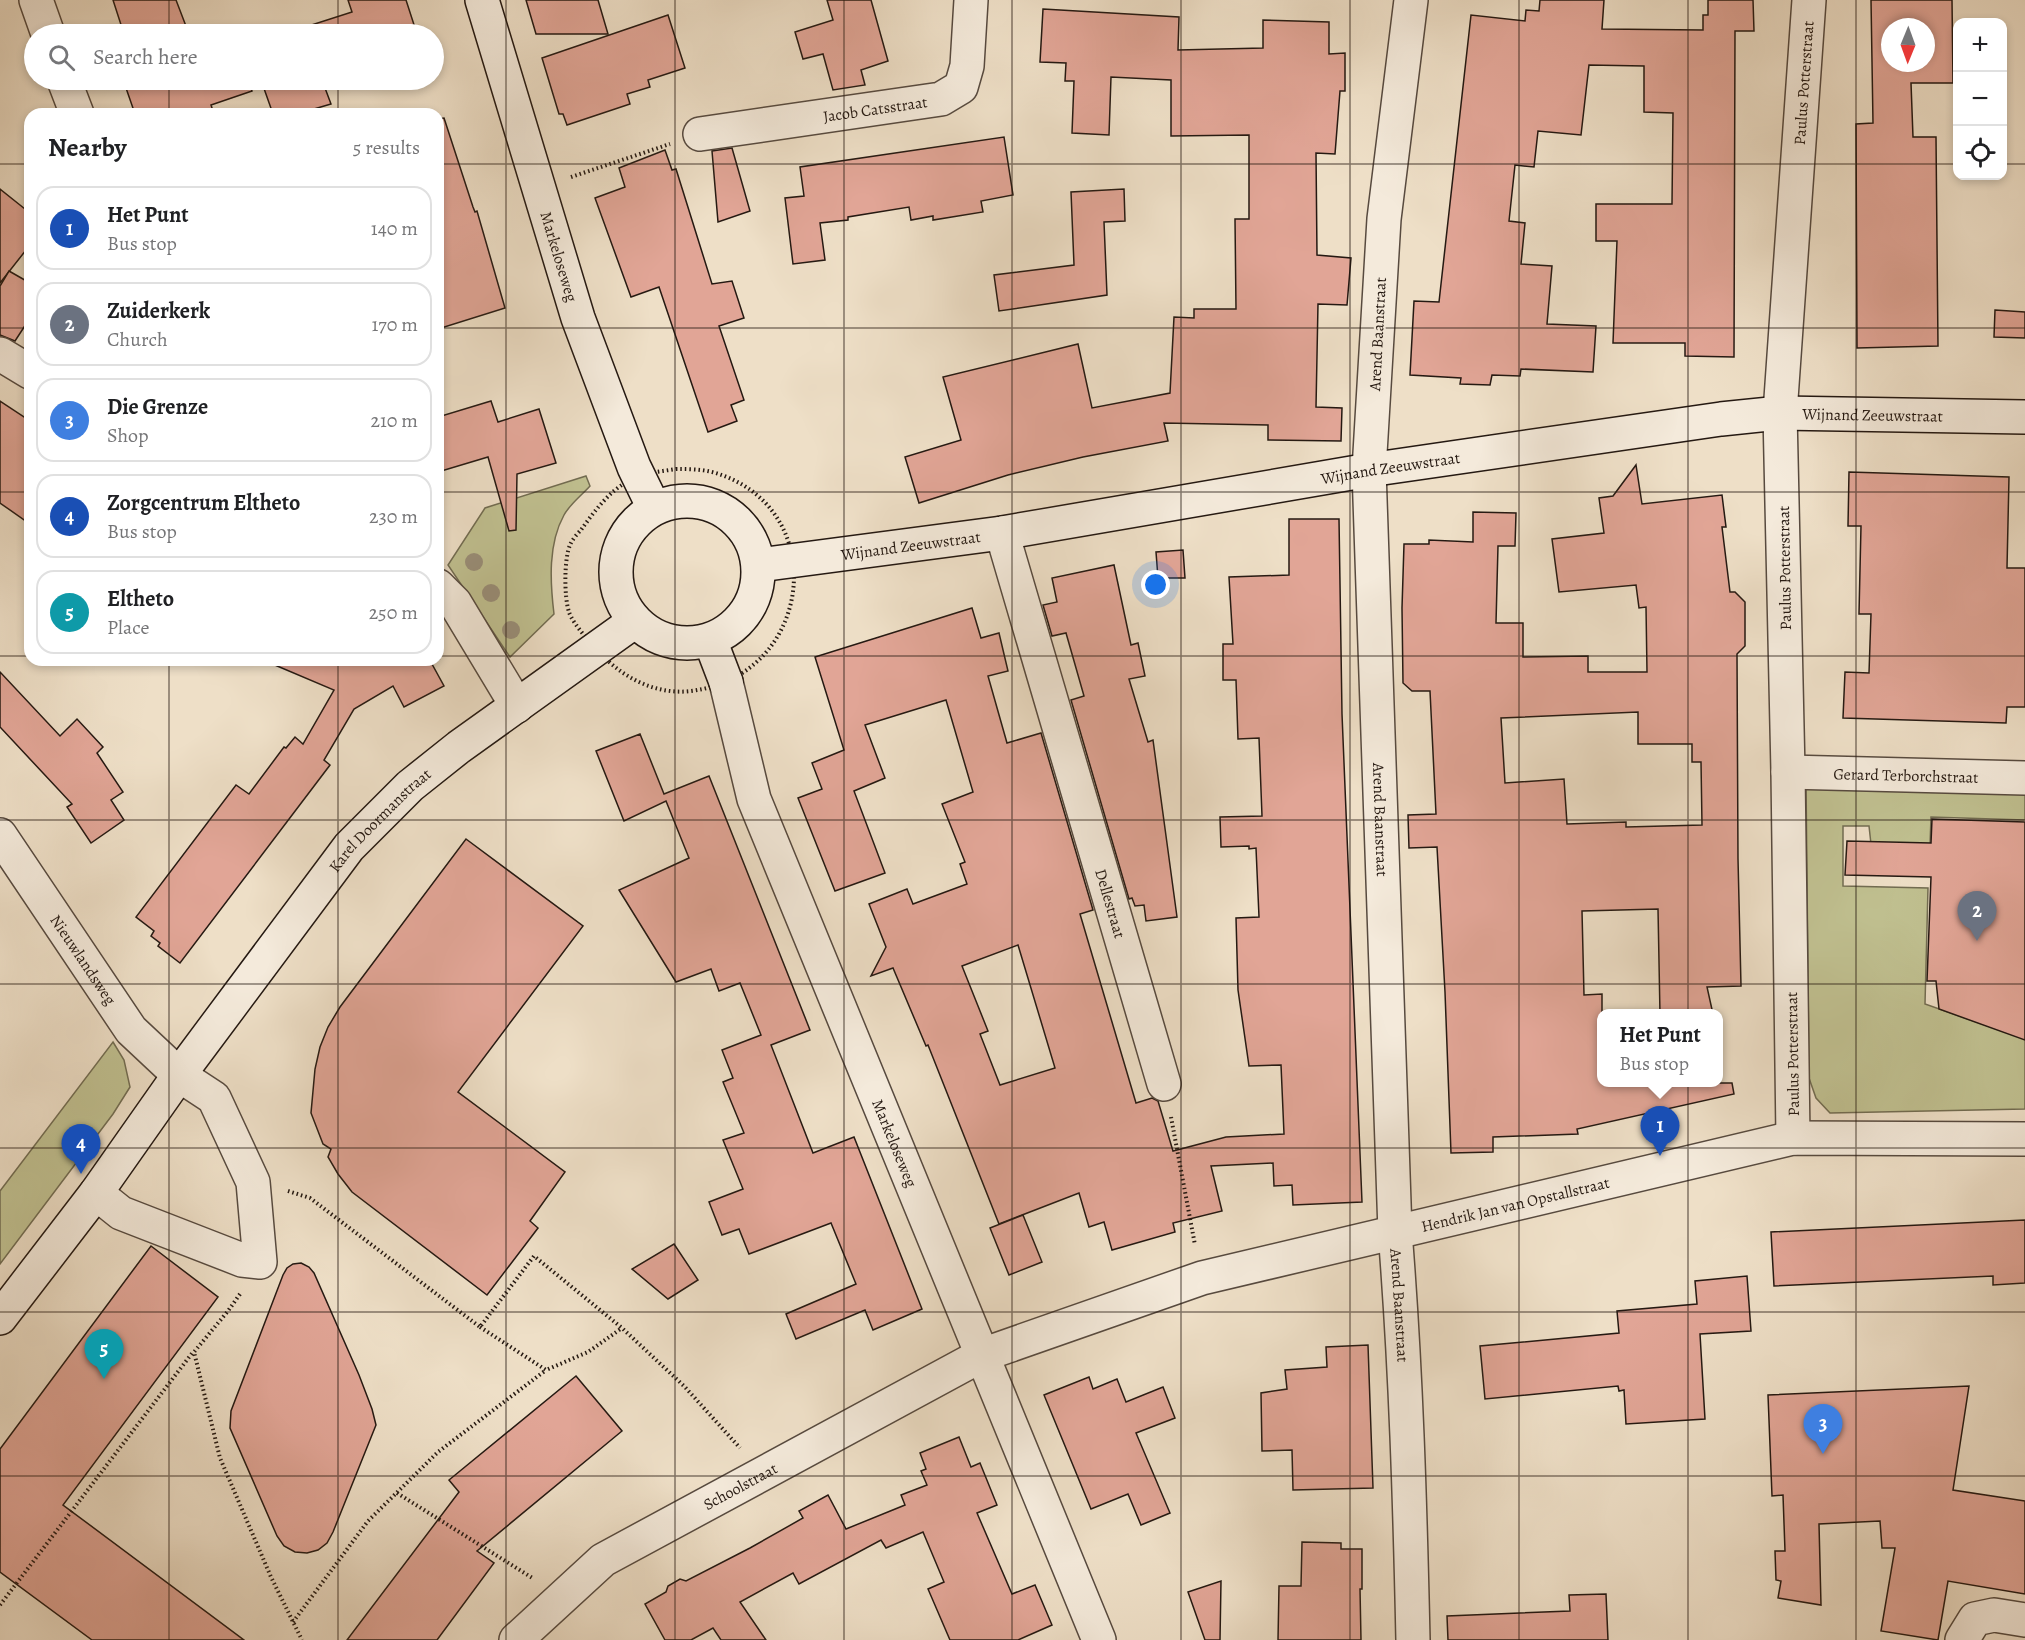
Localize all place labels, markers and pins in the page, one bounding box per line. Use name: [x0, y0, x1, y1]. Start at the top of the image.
pin: 2: [1958, 892, 1996, 941]
pin: 1: [1640, 1106, 1680, 1156]
pin: 4: [62, 1124, 100, 1174]
pin: 5: [84, 1330, 124, 1379]
pin: 3: [1804, 1404, 1842, 1454]

